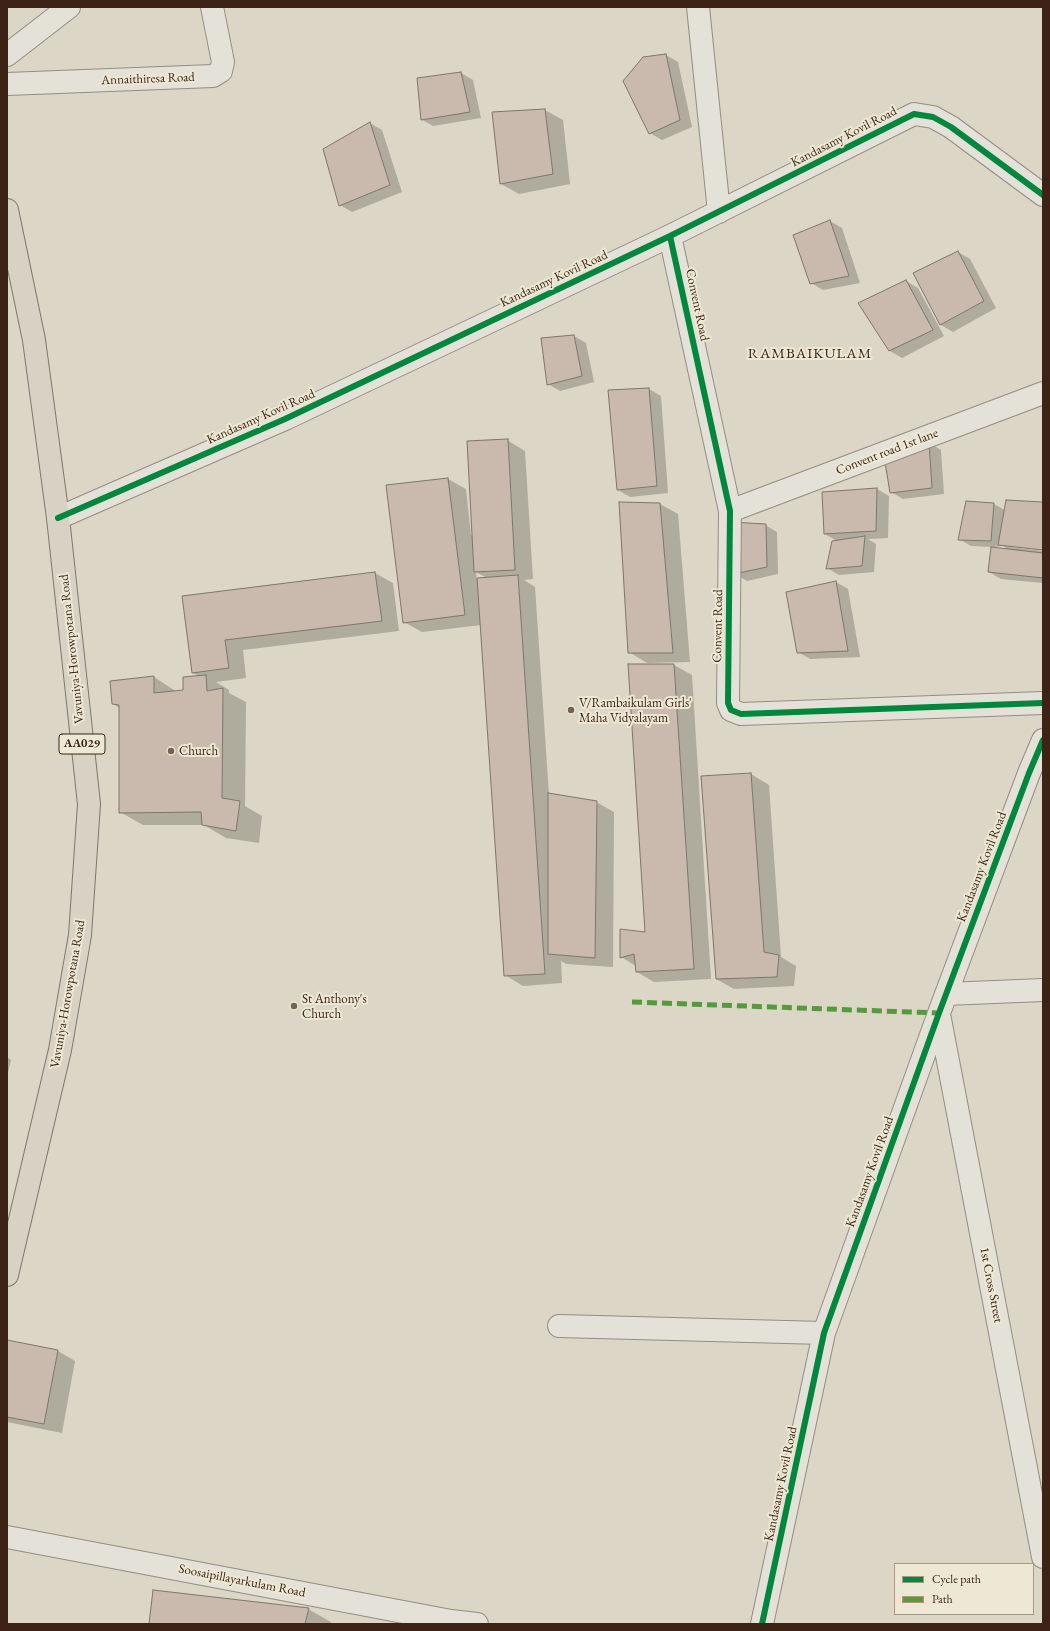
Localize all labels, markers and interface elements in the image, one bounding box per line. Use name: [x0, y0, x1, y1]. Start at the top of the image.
street label: Annaithiresa Road: [101, 70, 195, 88]
street label: Kandasamy Kovil Road: [788, 104, 900, 170]
street label: Kandasamy Kovil Road: [498, 247, 610, 311]
street label: Convent Road: [682, 267, 712, 343]
district label: RAMBAIKULAM: [748, 345, 872, 363]
street label: Kandasamy Kovil Road: [204, 386, 318, 448]
street label: Convent road 1st lane: [834, 425, 940, 479]
street label: Vavuniya-Horowpotana Road: [56, 574, 88, 724]
street label: Convent Road: [710, 589, 726, 663]
place label: V/Rambaikulam Girls' Maha Vidyalayam: [579, 695, 692, 726]
marker: V/Rambaikulam Girls' Maha Vidyalayam: [566, 705, 576, 715]
road number: AA029: [59, 734, 105, 754]
place label: Church: [179, 743, 218, 759]
marker: Church: [166, 746, 176, 756]
street label: Kandasamy Kovil Road: [954, 810, 1010, 924]
street label: Vavuniya-Horowpotana Road: [47, 919, 89, 1069]
place label: St Anthony's Church: [302, 991, 367, 1022]
marker: St Anthony's Church: [289, 1001, 299, 1011]
street label: Kandasamy Kovil Road: [843, 1114, 897, 1230]
street label: 1st Cross Street: [976, 1246, 1006, 1324]
street label: Kandasamy Kovil Road: [761, 1425, 801, 1543]
street label: Soosaipillayarkulam Road: [177, 1561, 307, 1601]
legend: [894, 1563, 1034, 1615]
text: Cycle path: [932, 1571, 981, 1587]
text: Path: [932, 1591, 953, 1607]

